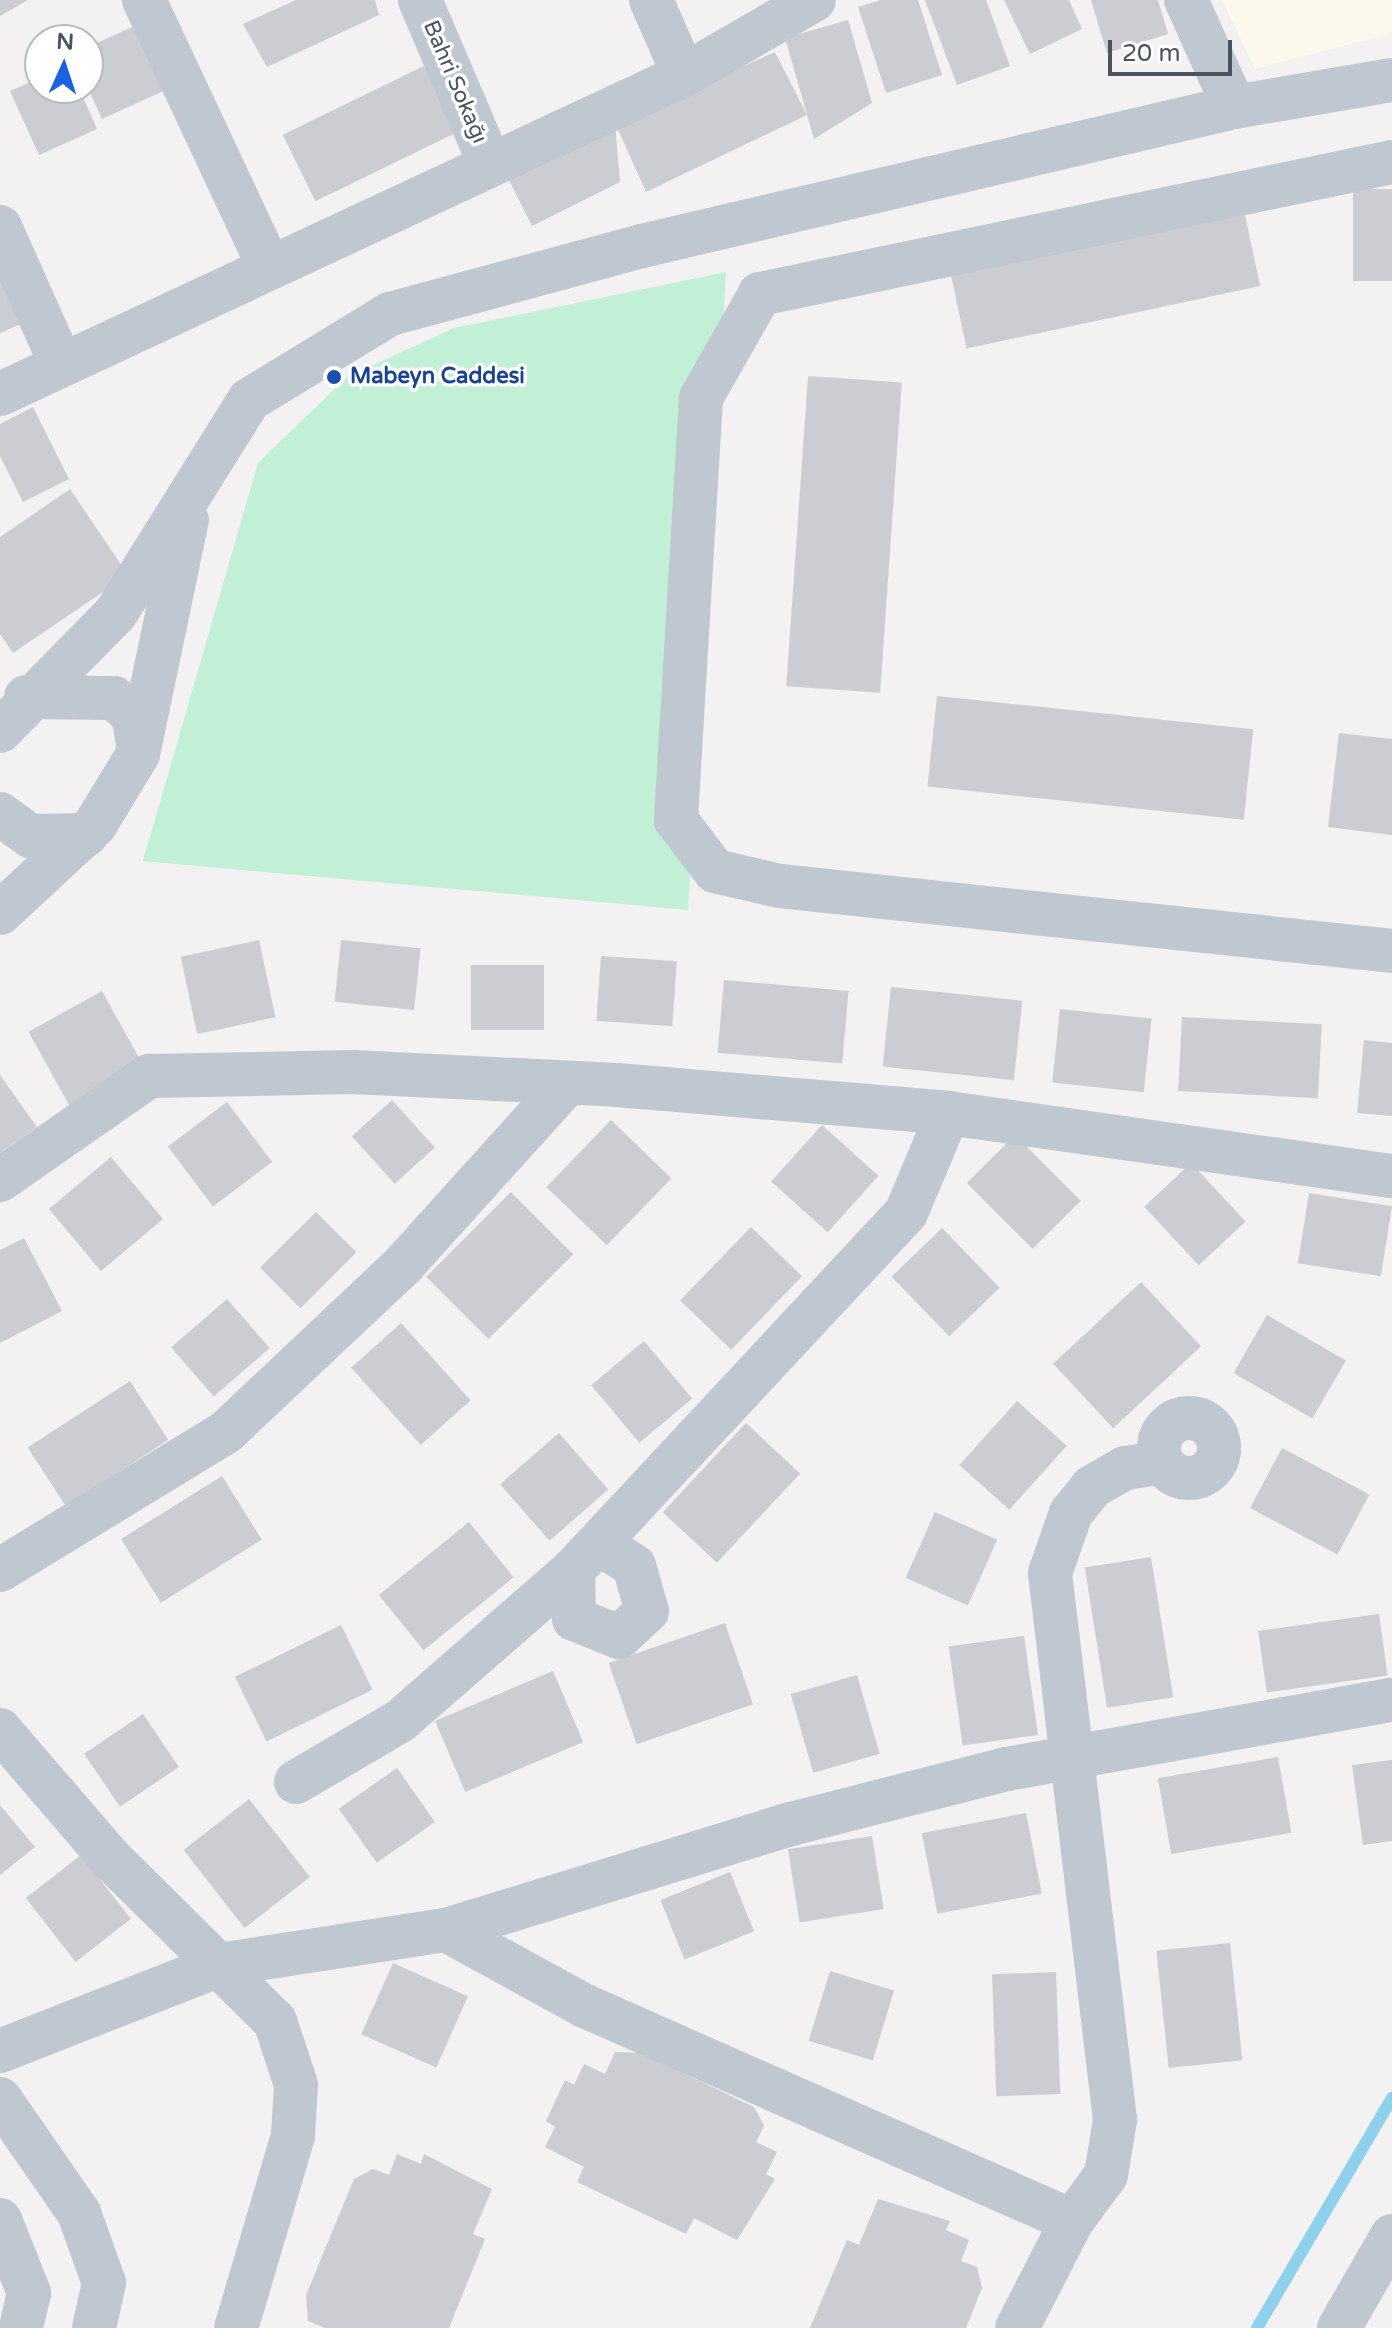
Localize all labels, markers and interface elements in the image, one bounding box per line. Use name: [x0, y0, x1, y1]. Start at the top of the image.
street label: Bahri Sokağı: [417, 17, 493, 147]
north arrow: [24, 24, 104, 104]
scale bar: [1112, 24, 1236, 74]
text: N: [56, 29, 75, 55]
text: 20 m: [1122, 39, 1180, 68]
place label: Mabeyn Caddesi: [350, 364, 525, 390]
marker: Mabeyn Caddesi: [325, 368, 343, 386]

